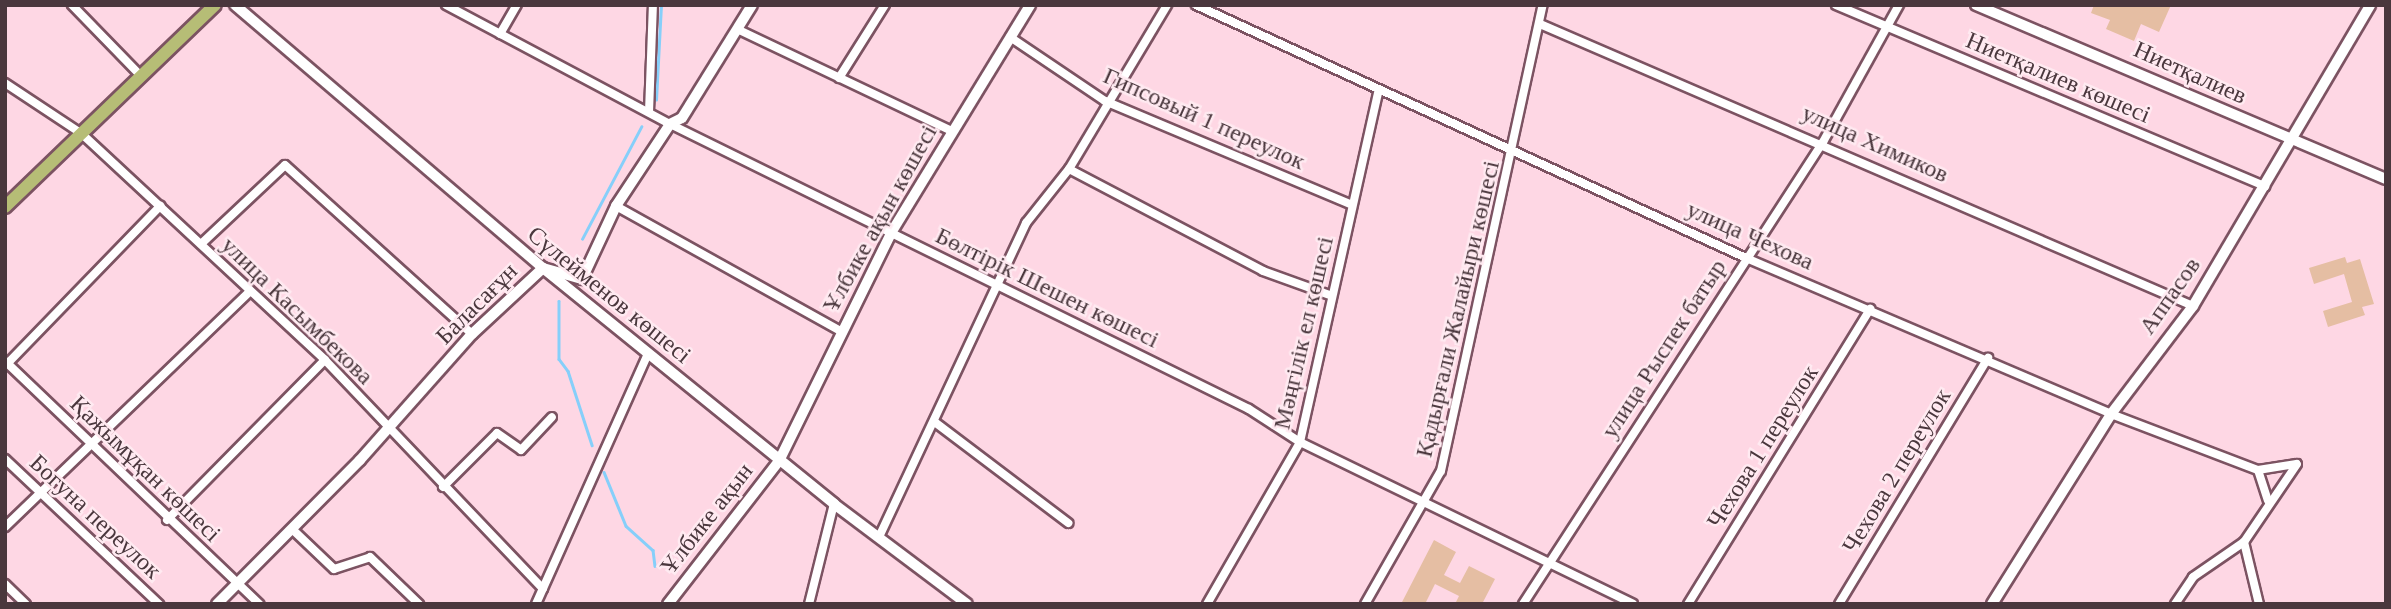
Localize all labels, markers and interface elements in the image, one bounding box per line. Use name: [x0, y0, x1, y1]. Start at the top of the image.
street label: Ниетқалиев көшесі: [1962, 26, 2154, 130]
street label: Ниетқалиев: [2129, 35, 2251, 111]
street label: Гипсовый 1 переулок: [1099, 62, 1309, 176]
street label: улица Химиков: [1797, 99, 1953, 189]
street label: Ұлбике ақын көшесі: [816, 120, 944, 318]
street label: Қадырғали Жалайыри көшесі: [1410, 158, 1506, 460]
street label: улица Чехова: [1682, 195, 1818, 277]
street label: Сүлейменов көшесі: [521, 220, 697, 370]
street label: Бөлтірік Шешен көшесі: [931, 221, 1163, 355]
street label: улица Касымбекова: [215, 231, 379, 391]
street label: Мәңгілік ел көшесі: [1268, 234, 1340, 432]
street label: Аппасов: [2133, 252, 2207, 340]
street label: улица Рыспек батыр: [1595, 254, 1733, 444]
street label: Баласағұн: [430, 257, 524, 351]
street label: Чехова 1 переулок: [1701, 360, 1825, 534]
street label: Чехова 2 переулок: [1837, 384, 1957, 558]
street label: Қажымұқан көшесі: [64, 390, 226, 548]
street label: Богуна переулок: [23, 449, 167, 585]
street label: Ұлбике ақын: [655, 458, 759, 580]

